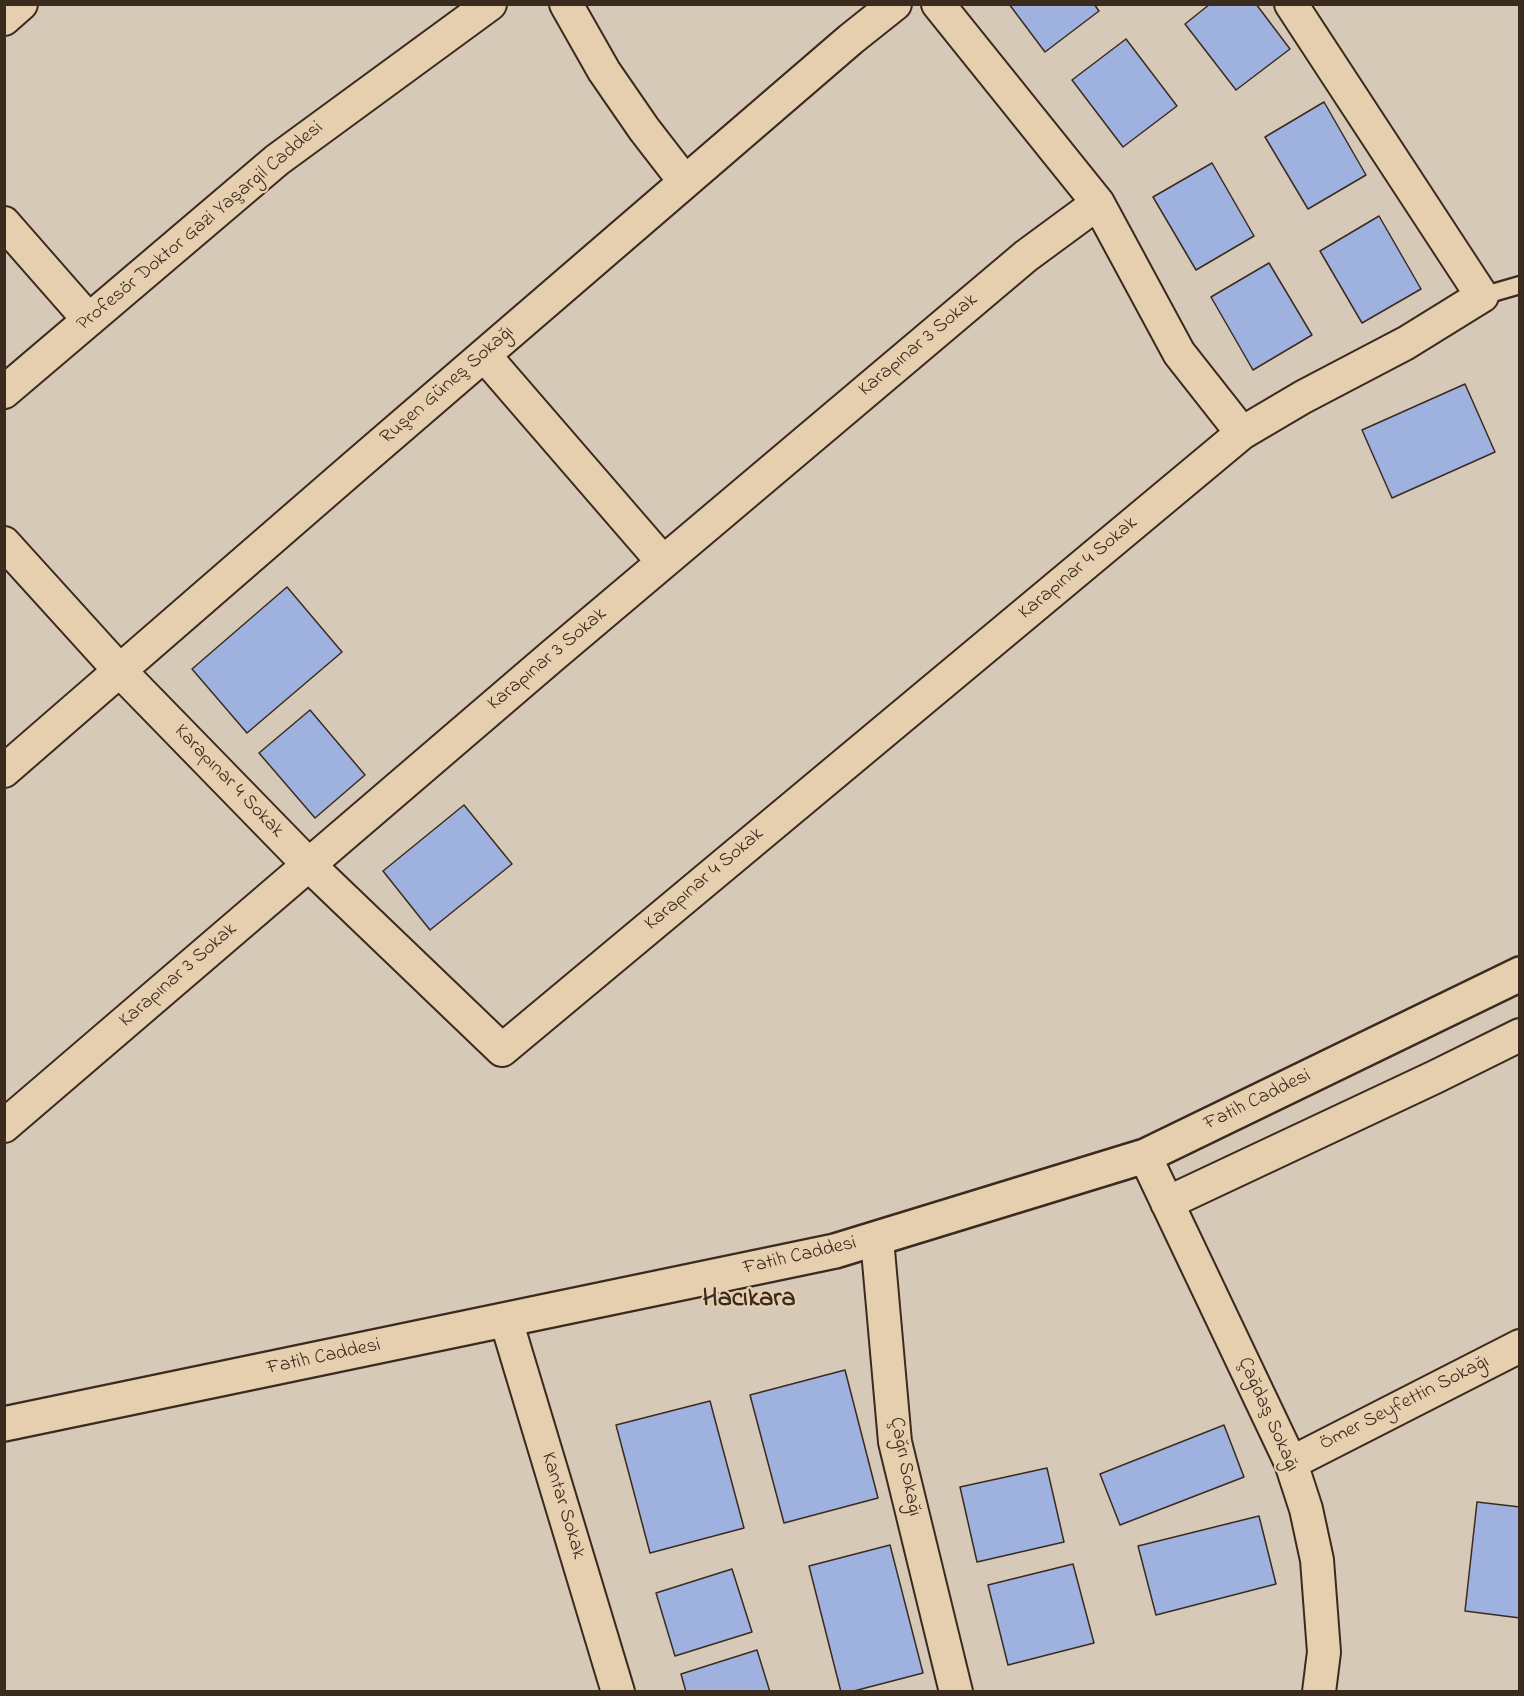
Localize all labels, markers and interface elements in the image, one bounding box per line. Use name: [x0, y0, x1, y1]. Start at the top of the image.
street label: Profesör Doktor Gazi Yaşargil Caddesi: [73, 117, 329, 337]
street label: Karapınar 3 Sokak: [855, 289, 983, 403]
street label: Ruşen Güneş Sokağı: [376, 321, 520, 451]
street label: Karapınar 4 Sokak: [1015, 512, 1143, 626]
street label: Karapınar 3 Sokak: [484, 603, 612, 717]
street label: Karapınar 4 Sokak: [168, 720, 288, 844]
street label: Karapınar 4 Sokak: [641, 823, 769, 937]
street label: Karapınar 3 Sokak: [115, 918, 243, 1034]
street label: Fatih Caddesi: [1201, 1065, 1315, 1137]
street label: Fatih Caddesi: [741, 1232, 859, 1282]
district label: Hacıkara: [703, 1285, 795, 1317]
street label: Fatih Caddesi: [265, 1334, 383, 1382]
street label: Ömer Seyfettin Sokağı: [1316, 1351, 1494, 1457]
street label: Çağdaş Sokağı: [1231, 1354, 1303, 1476]
street label: Çağrı Sokağı: [883, 1415, 925, 1519]
street label: Kantar Sokak: [534, 1450, 590, 1562]

